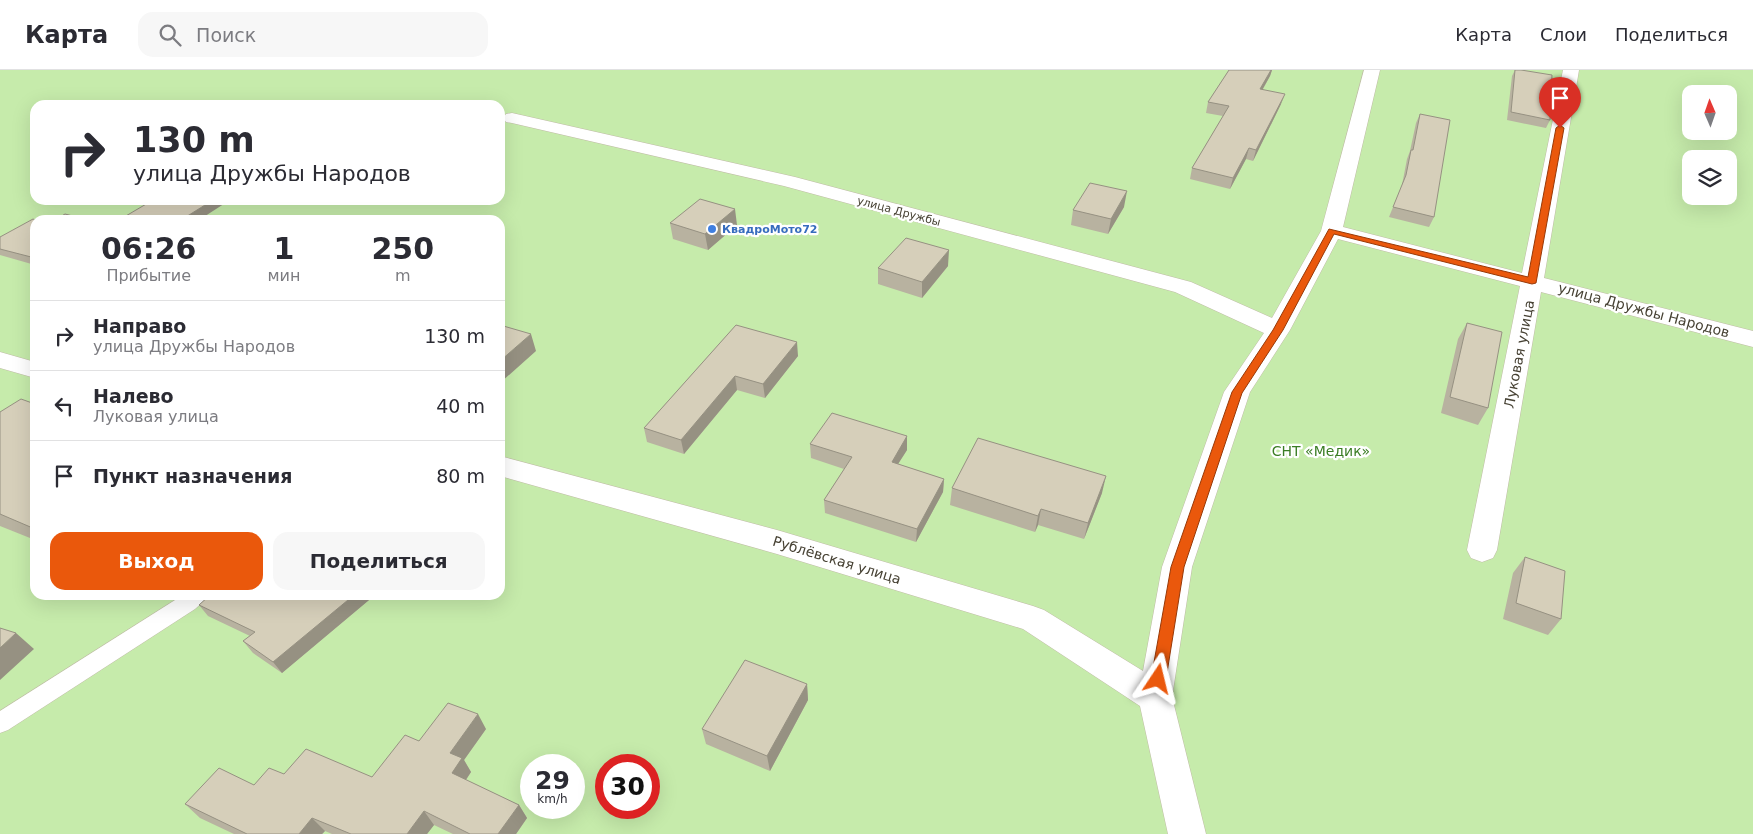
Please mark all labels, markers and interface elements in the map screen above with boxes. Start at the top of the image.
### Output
search box [138,12,488,57]
text: Карта [25,21,108,49]
icon: search [156,21,184,49]
text: Поиск [196,24,256,46]
text: Карта [1455,24,1512,45]
text: Слои [1540,24,1587,45]
text: Поделиться [1615,24,1728,45]
pin [1539,77,1581,128]
icon: arrive [1546,84,1574,112]
north arrow [1682,85,1738,140]
map controls [1682,85,1737,205]
icon: right [50,120,115,185]
text: 130 m [133,120,255,160]
button: layers [1682,150,1737,205]
text: улица Дружбы Народов [133,161,411,186]
street label: улица Дружбы [856,194,942,229]
marker: КвадроМото72 [706,223,718,235]
place label: КвадроМото72 [722,223,817,236]
text: 06:26 [101,231,196,266]
text: 1 [274,231,294,266]
text: 250 [371,231,434,266]
text: Прибытие [106,266,191,285]
text: мин [267,266,300,285]
text: m [395,266,411,285]
street label: улица Дружбы Народов [1557,279,1731,341]
street label: Луковая улица [1501,298,1537,410]
text: Направо [93,315,186,337]
icon: right [50,322,78,350]
text: 130 m [424,325,485,347]
text: улица Дружбы Народов [93,337,295,356]
text: Налево [93,385,174,407]
icon: left [50,392,78,420]
text: 40 m [436,395,485,417]
text: Луковая улица [93,407,219,426]
park label: СНТ «Медик» [1272,443,1370,459]
icon: arrive [50,462,78,490]
text: Пункт назначения [93,465,292,487]
text: 80 m [436,465,485,487]
button: Выход [50,532,263,590]
button: Поделиться [273,532,485,590]
street label: Рублёвская улица [771,533,903,587]
position arrow [1131,652,1183,704]
speed limit sign: 30 [595,754,660,819]
text: 29 [535,766,570,795]
text: km/h [537,792,568,806]

